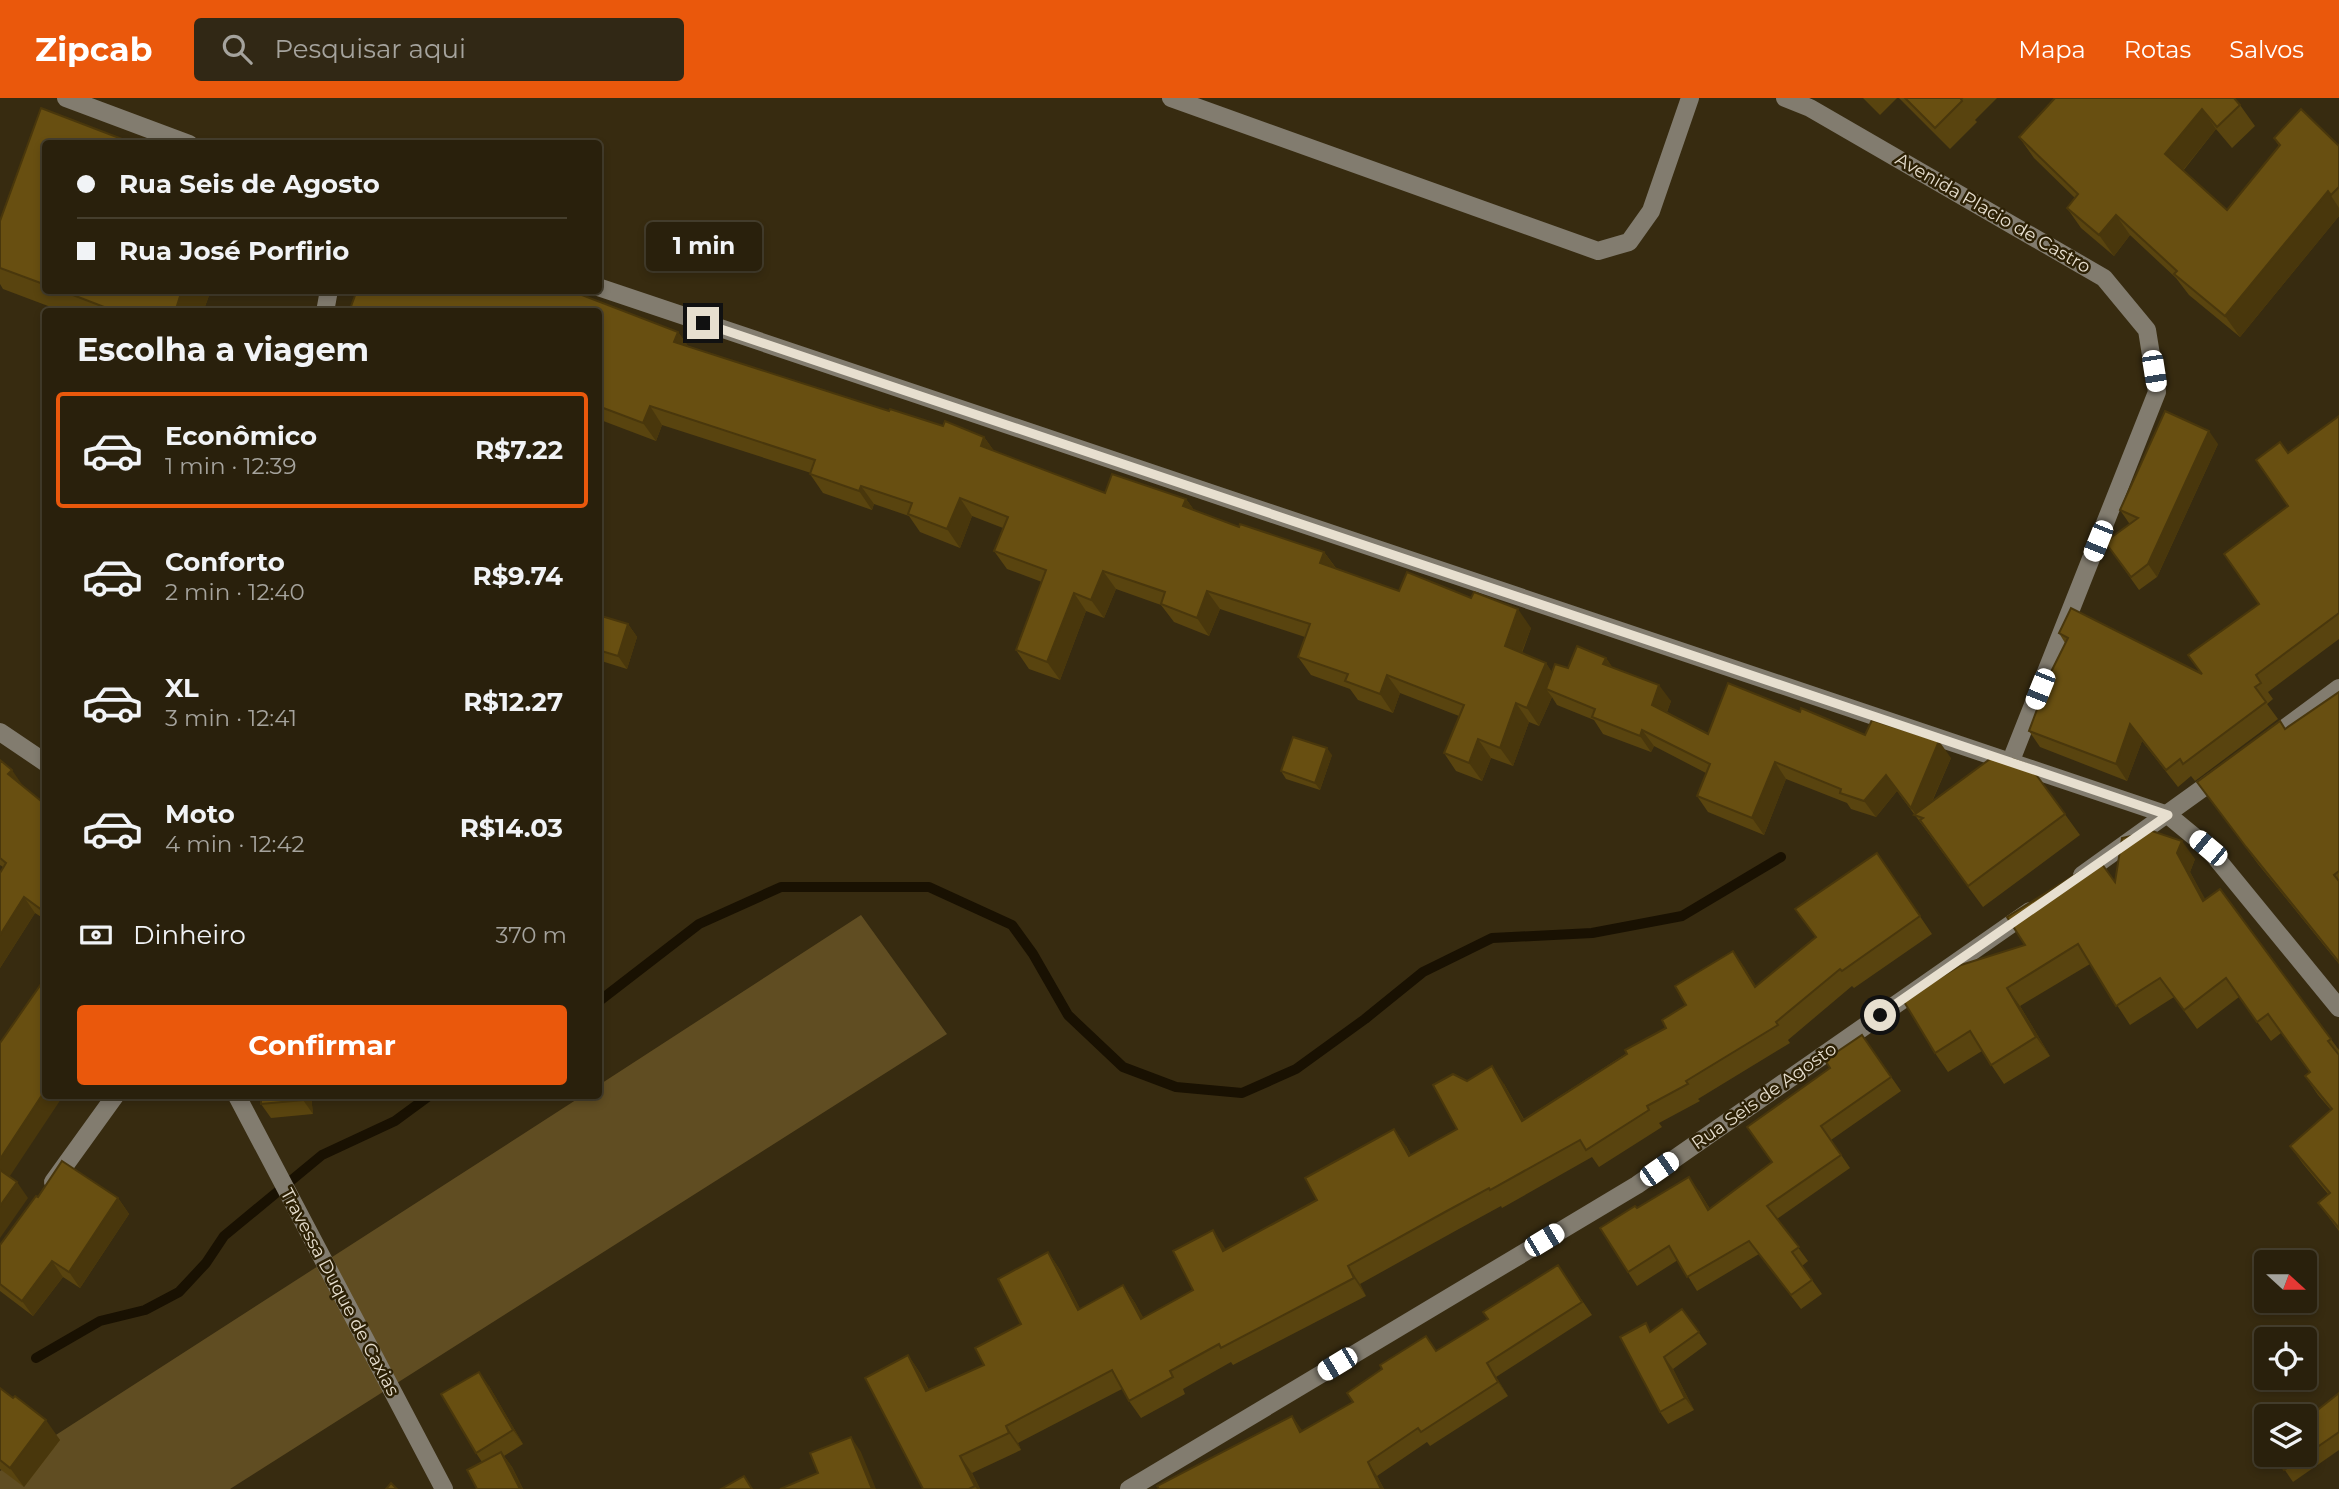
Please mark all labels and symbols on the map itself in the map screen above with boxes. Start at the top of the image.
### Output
street label: Avenida Placio de Castro [1891,148,2095,278]
callout: 1 min [645,222,761,271]
route end [687,307,719,339]
car [2141,349,2168,393]
car [2081,518,2116,564]
car [2023,666,2058,712]
car [2186,826,2231,870]
route start [1864,999,1896,1031]
street label: Rua Seis de Agosto [1687,1038,1841,1154]
car [1636,1148,1683,1190]
street label: Travessa Duque de Caxias [276,1184,404,1400]
car [1521,1220,1568,1260]
north arrow [2254,1250,2317,1312]
car [1314,1344,1361,1384]

